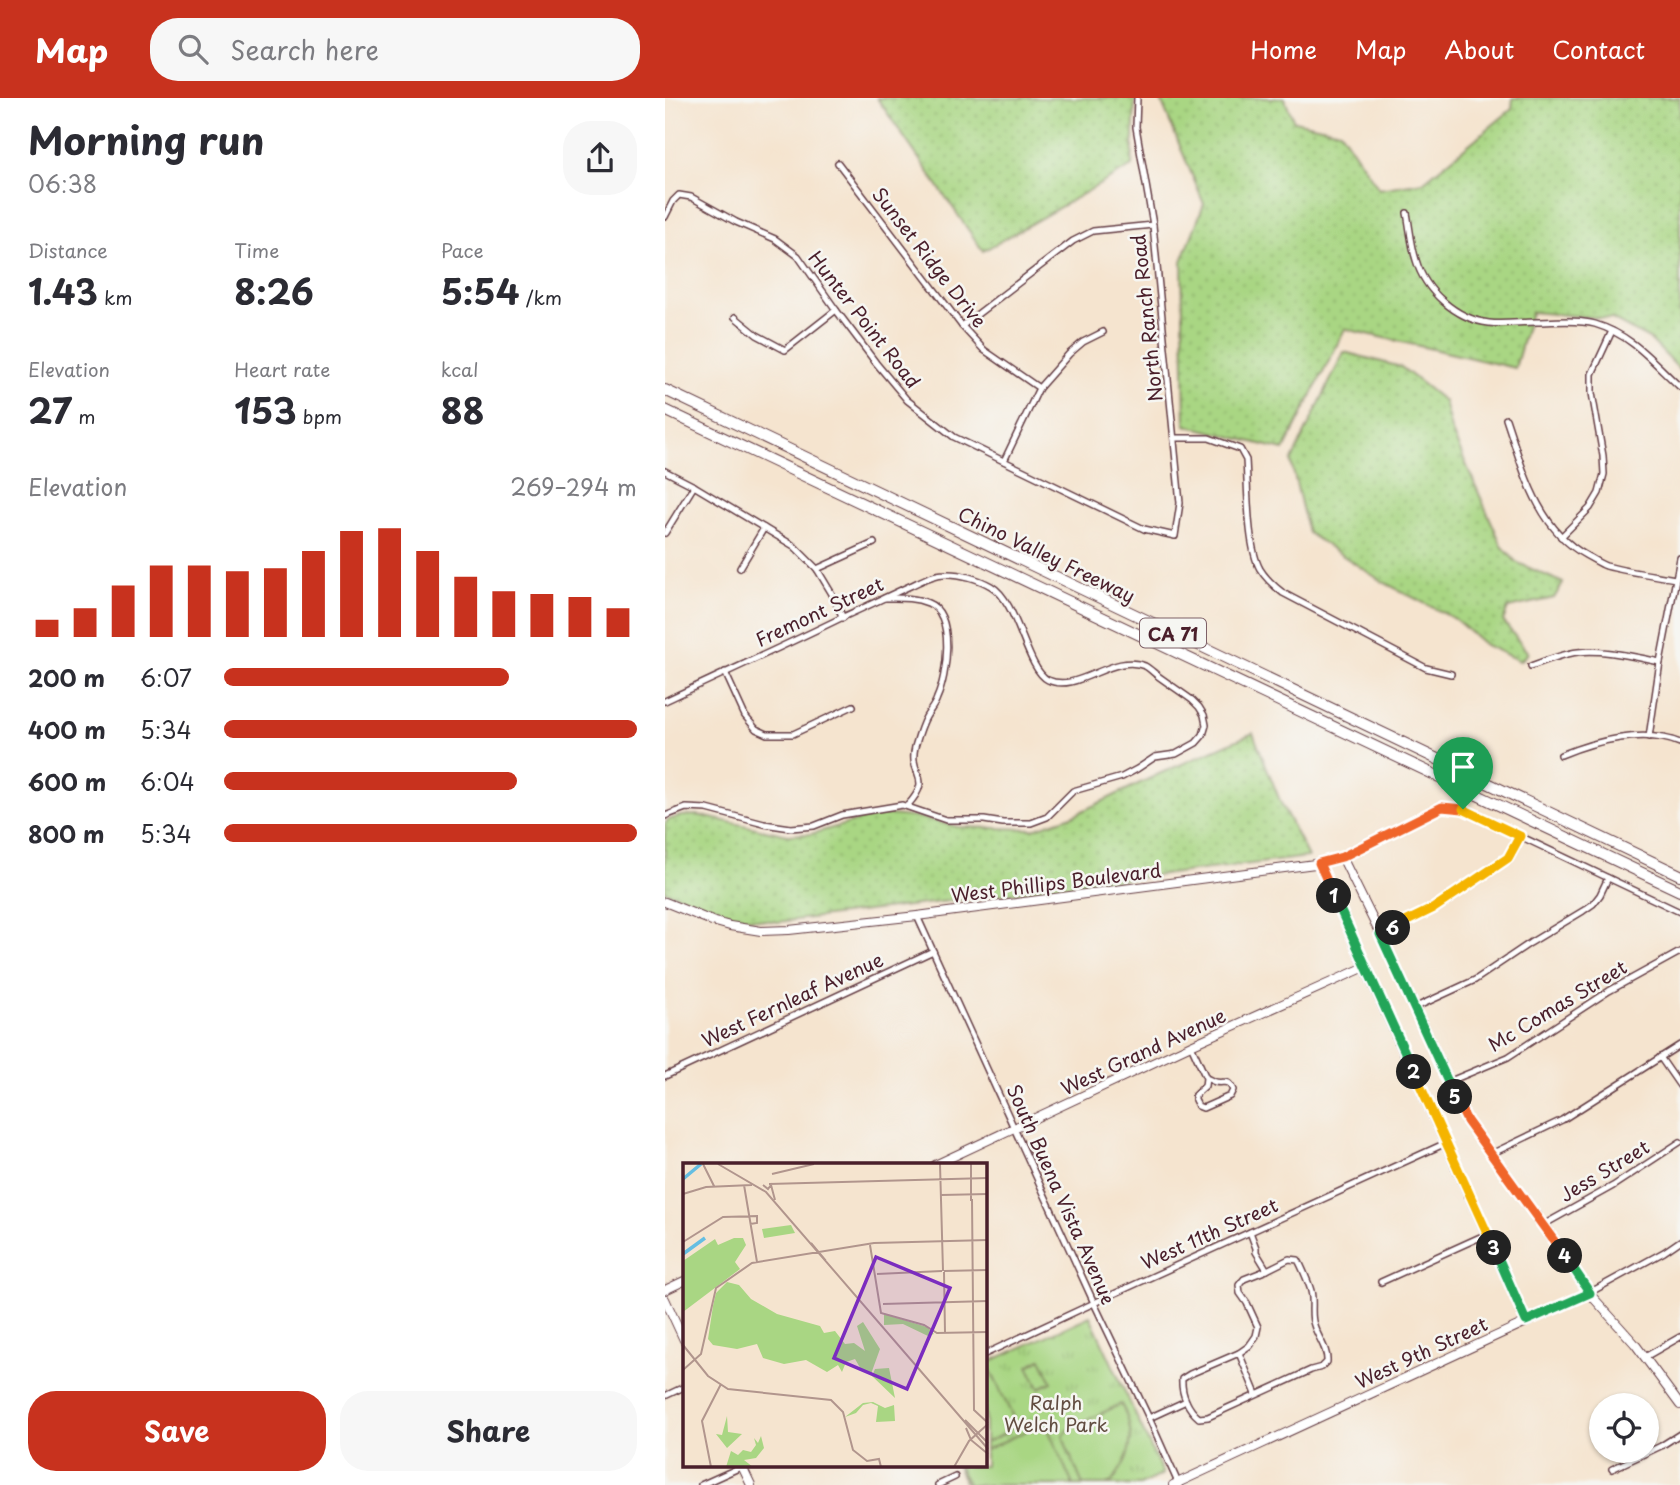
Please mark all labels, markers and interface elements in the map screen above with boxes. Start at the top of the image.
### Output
search box [150,18,640,81]
text: Map [35,24,108,74]
icon: search [174,30,212,68]
text: Search here [230,30,379,69]
text: Home [1250,31,1317,67]
text: Map [1355,31,1406,67]
text: About [1444,31,1514,67]
text: Contact [1552,31,1645,67]
text: Morning run [28,111,264,168]
button: share [563,121,637,195]
text: 06:38 [28,166,97,201]
street label: Sunset Ridge Drive [866,181,994,333]
street label: North Ranch Road [1123,233,1169,403]
text: Distance [28,236,108,264]
text: Time [234,236,279,264]
text: Pace [441,236,484,264]
street label: Hunter Point Road [802,244,928,394]
text: 1.43 [28,264,98,317]
text: 8:26 [234,264,314,317]
text: 5:54 [441,264,520,317]
text: km [98,283,133,311]
text: /km [520,283,562,311]
text: Elevation [28,355,110,383]
text: Heart rate [234,355,330,383]
text: kcal [441,355,479,383]
text: 27 [28,383,72,436]
text: 153 [234,383,297,436]
text: 88 [441,383,485,436]
text: m [72,402,96,430]
text: bpm [297,402,342,430]
text: Elevation [28,469,127,504]
text: 269–294 m [510,469,637,504]
street label: Chino Valley Freeway [954,499,1140,609]
street label: Fremont Street [750,569,888,653]
road number: CA 71 [1140,618,1206,648]
text: 200 m [28,660,105,695]
text: 6:07 [140,660,192,695]
text: 400 m [28,712,106,747]
text: 5:34 [140,712,192,747]
pin [1433,737,1493,809]
icon: arrive [1444,748,1482,786]
text: 600 m [28,764,106,799]
text: 6:04 [140,764,195,799]
text: 800 m [28,816,105,851]
text: 5:34 [140,816,192,851]
street label: West Phillips Boulevard [949,855,1163,909]
pin: 1 [1317,878,1351,914]
text: 1 [1329,881,1338,909]
pin: 6 [1375,910,1411,946]
text: 6 [1386,913,1399,941]
street label: West Fernleaf Avenue [697,945,887,1053]
street label: Mc Comas Street [1482,952,1632,1058]
street label: West Grand Avenue [1056,1001,1230,1101]
pin: 2 [1397,1054,1431,1090]
text: 2 [1407,1057,1420,1085]
street label: South Buena Vista Avenue [1001,1079,1123,1309]
pin: 5 [1437,1080,1473,1114]
text: 5 [1448,1082,1461,1110]
street label: Jess Street [1554,1132,1654,1208]
inset map [683,1163,987,1468]
street label: West 11th Street [1136,1190,1282,1276]
pin: 3 [1477,1230,1511,1266]
text: 3 [1487,1233,1500,1261]
pin: 4 [1548,1238,1583,1274]
text: 4 [1558,1241,1571,1269]
street label: West 9th Street [1350,1309,1492,1395]
park label: Ralph Welch Park [1004,1388,1108,1438]
button: Save [28,1391,326,1471]
button: Share [340,1391,637,1471]
map controls [1589,1393,1659,1463]
button: locate [1589,1393,1659,1463]

